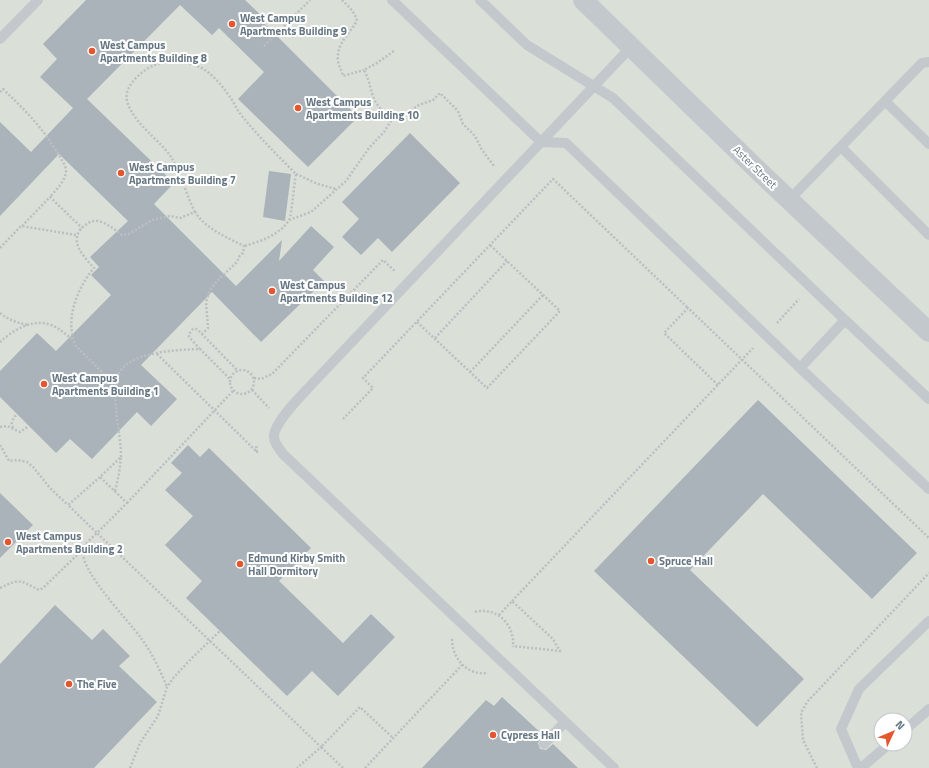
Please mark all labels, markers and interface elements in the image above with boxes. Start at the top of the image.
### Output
place label: West Campus Apartments Building 9 [240,10,347,39]
marker: West Campus Apartments Building 9 [227,19,237,29]
place label: West Campus Apartments Building 8 [100,37,207,66]
marker: West Campus Apartments Building 8 [87,46,97,56]
place label: West Campus Apartments Building 10 [306,94,419,123]
marker: West Campus Apartments Building 10 [293,103,303,113]
street label: Aster Street [729,142,781,192]
place label: West Campus Apartments Building 7 [129,159,236,188]
marker: West Campus Apartments Building 7 [116,168,126,178]
place label: West Campus Apartments Building 12 [280,277,393,306]
marker: West Campus Apartments Building 12 [267,286,277,296]
place label: West Campus Apartments Building 1 [52,370,159,399]
marker: West Campus Apartments Building 1 [39,379,49,389]
place label: West Campus Apartments Building 2 [16,528,123,557]
marker: West Campus Apartments Building 2 [3,537,13,547]
place label: Edmund Kirby Smith Hall Dormitory [248,550,345,579]
place label: Spruce Hall [659,553,713,569]
marker: Spruce Hall [646,556,656,566]
marker: Edmund Kirby Smith Hall Dormitory [235,559,245,569]
place label: The Five [77,676,117,692]
marker: The Five [64,679,74,689]
north arrow [873,712,913,752]
text: N [892,717,909,733]
place label: Cypress Hall [501,727,560,743]
marker: Cypress Hall [488,730,498,740]

